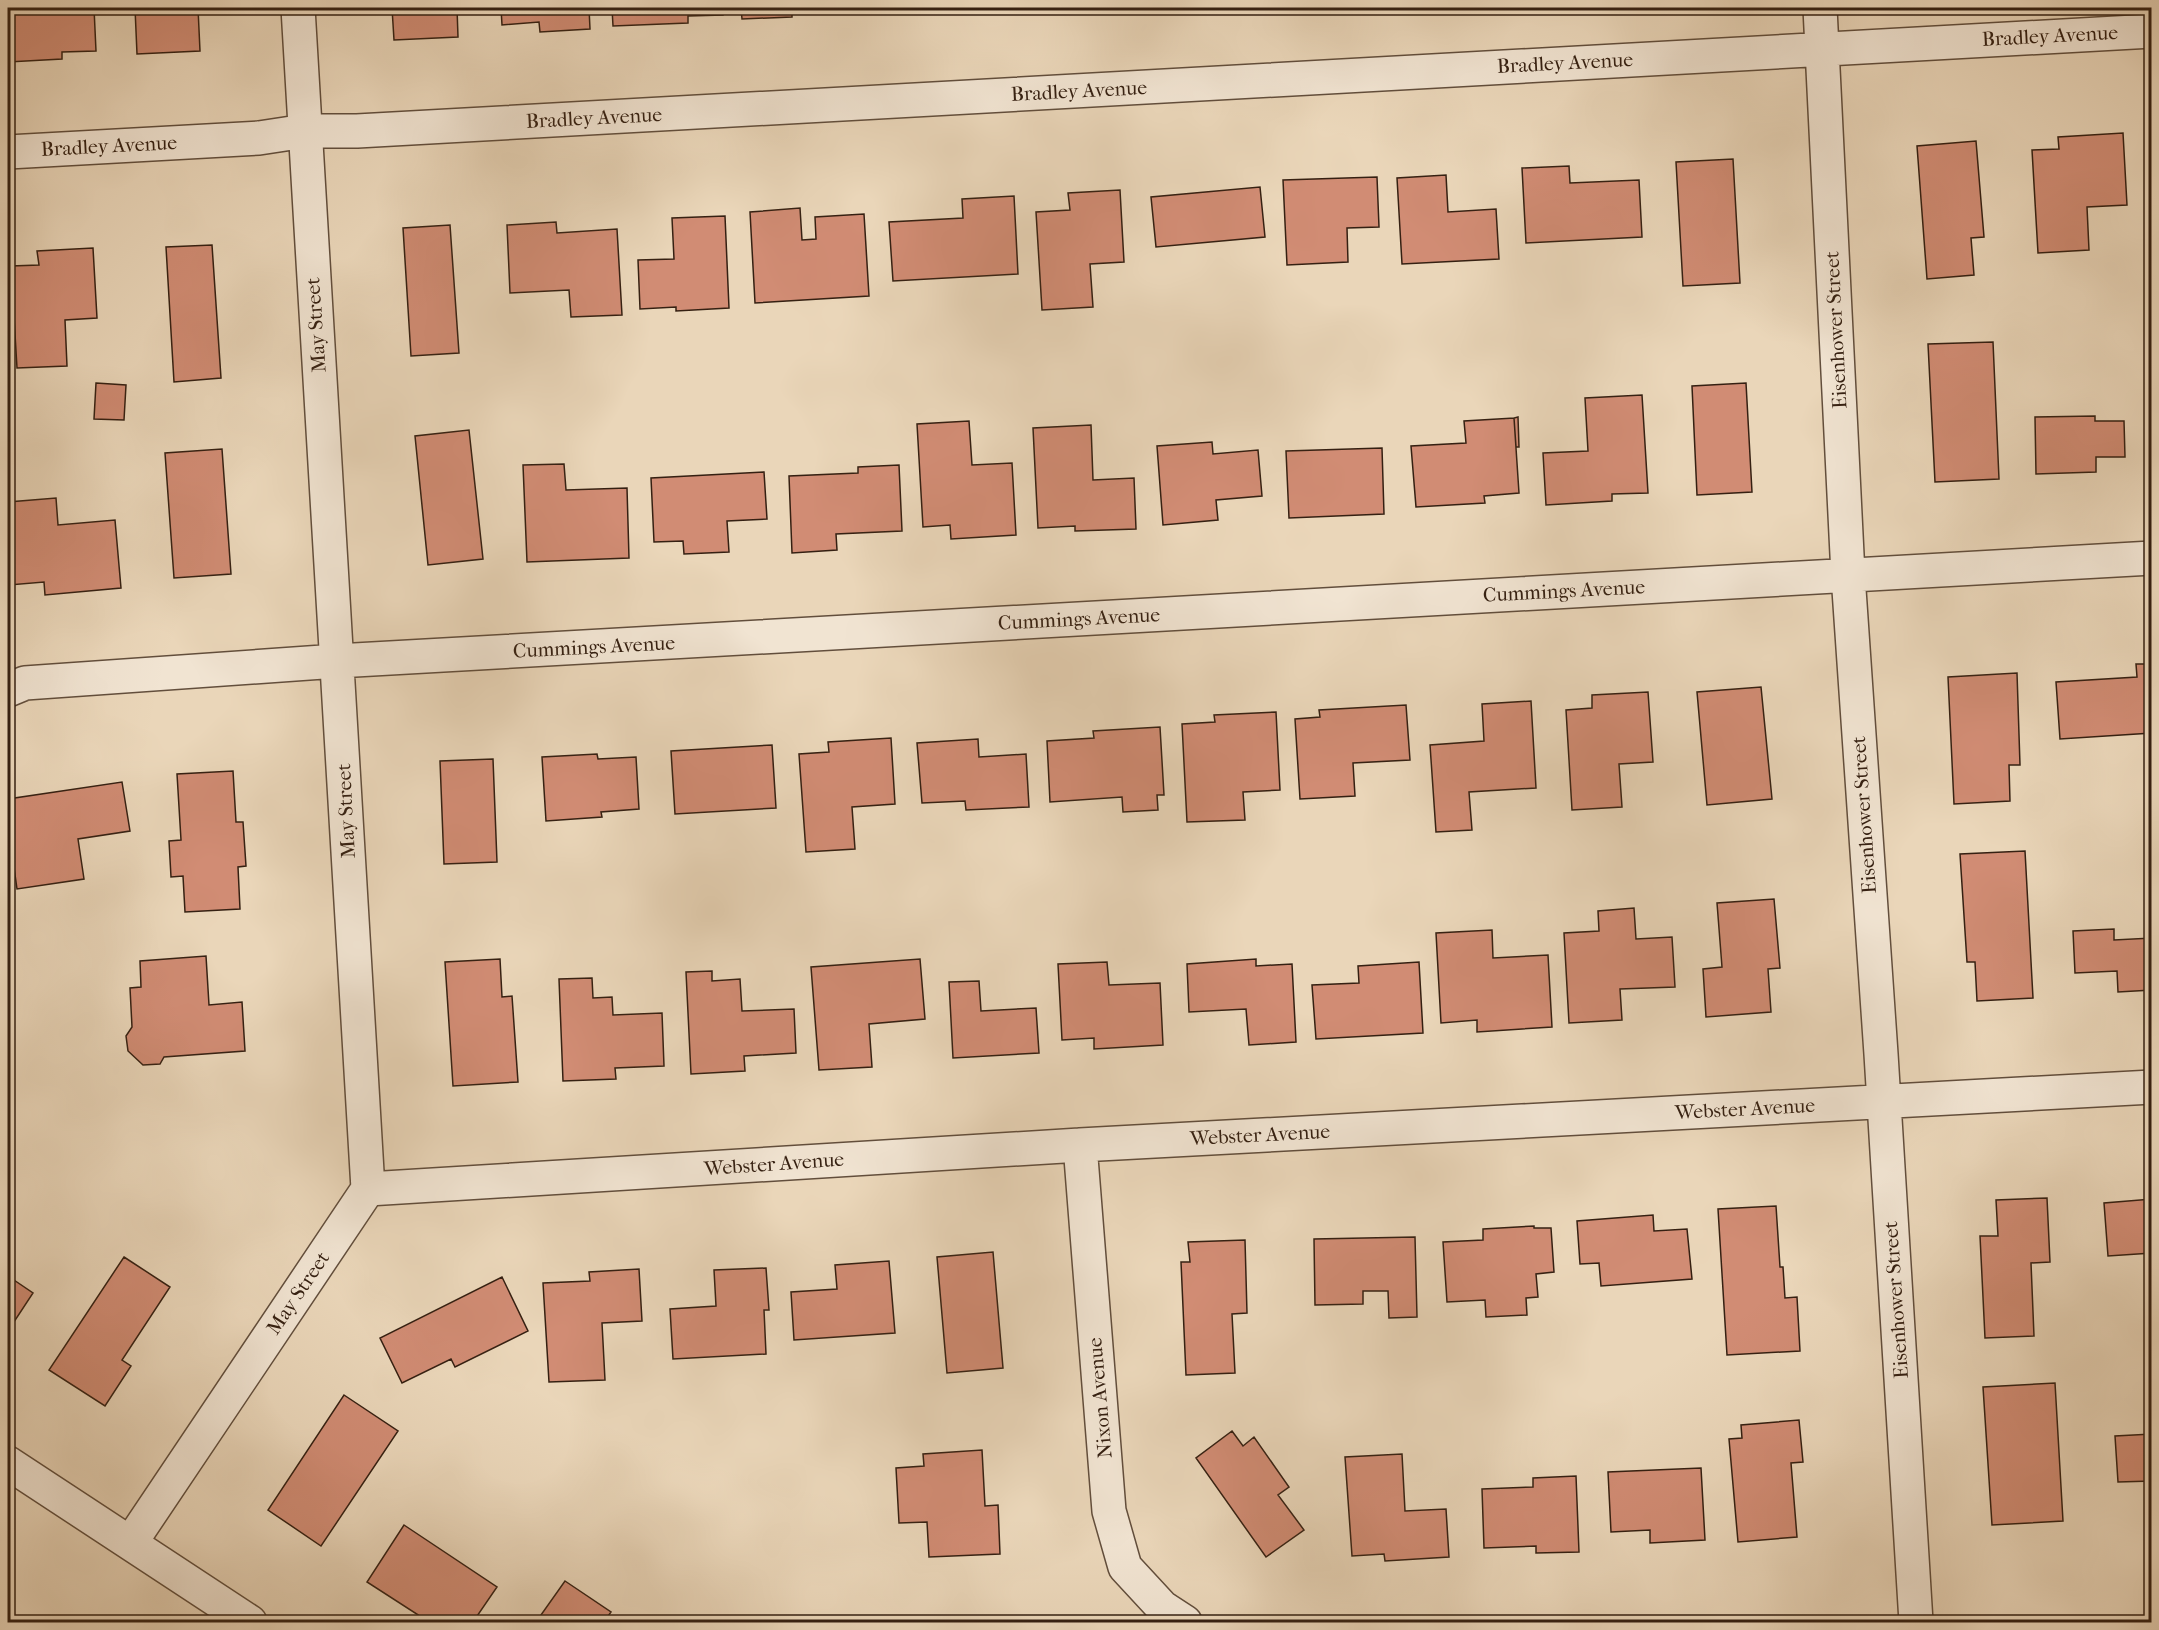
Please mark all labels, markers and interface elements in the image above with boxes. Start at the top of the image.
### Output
street label: Bradley Avenue [1981,21,2119,51]
street label: Bradley Avenue [1496,48,1634,78]
street label: Bradley Avenue [1010,76,1148,106]
street label: Bradley Avenue [525,103,663,133]
street label: Bradley Avenue [40,131,178,161]
street label: Eisenhower Street [1820,251,1852,409]
street label: May Street [301,277,331,373]
street label: Cummings Avenue [1482,575,1646,607]
street label: Cummings Avenue [997,603,1161,635]
street label: Cummings Avenue [512,631,676,663]
street label: Eisenhower Street [1847,735,1881,895]
street label: May Street [332,763,360,859]
street label: Webster Avenue [1673,1094,1816,1124]
street label: Webster Avenue [1188,1120,1331,1150]
street label: Webster Avenue [702,1148,845,1180]
street label: Eisenhower Street [1879,1220,1913,1380]
street label: May Street [262,1247,334,1339]
street label: Nixon Avenue [1083,1336,1117,1459]

